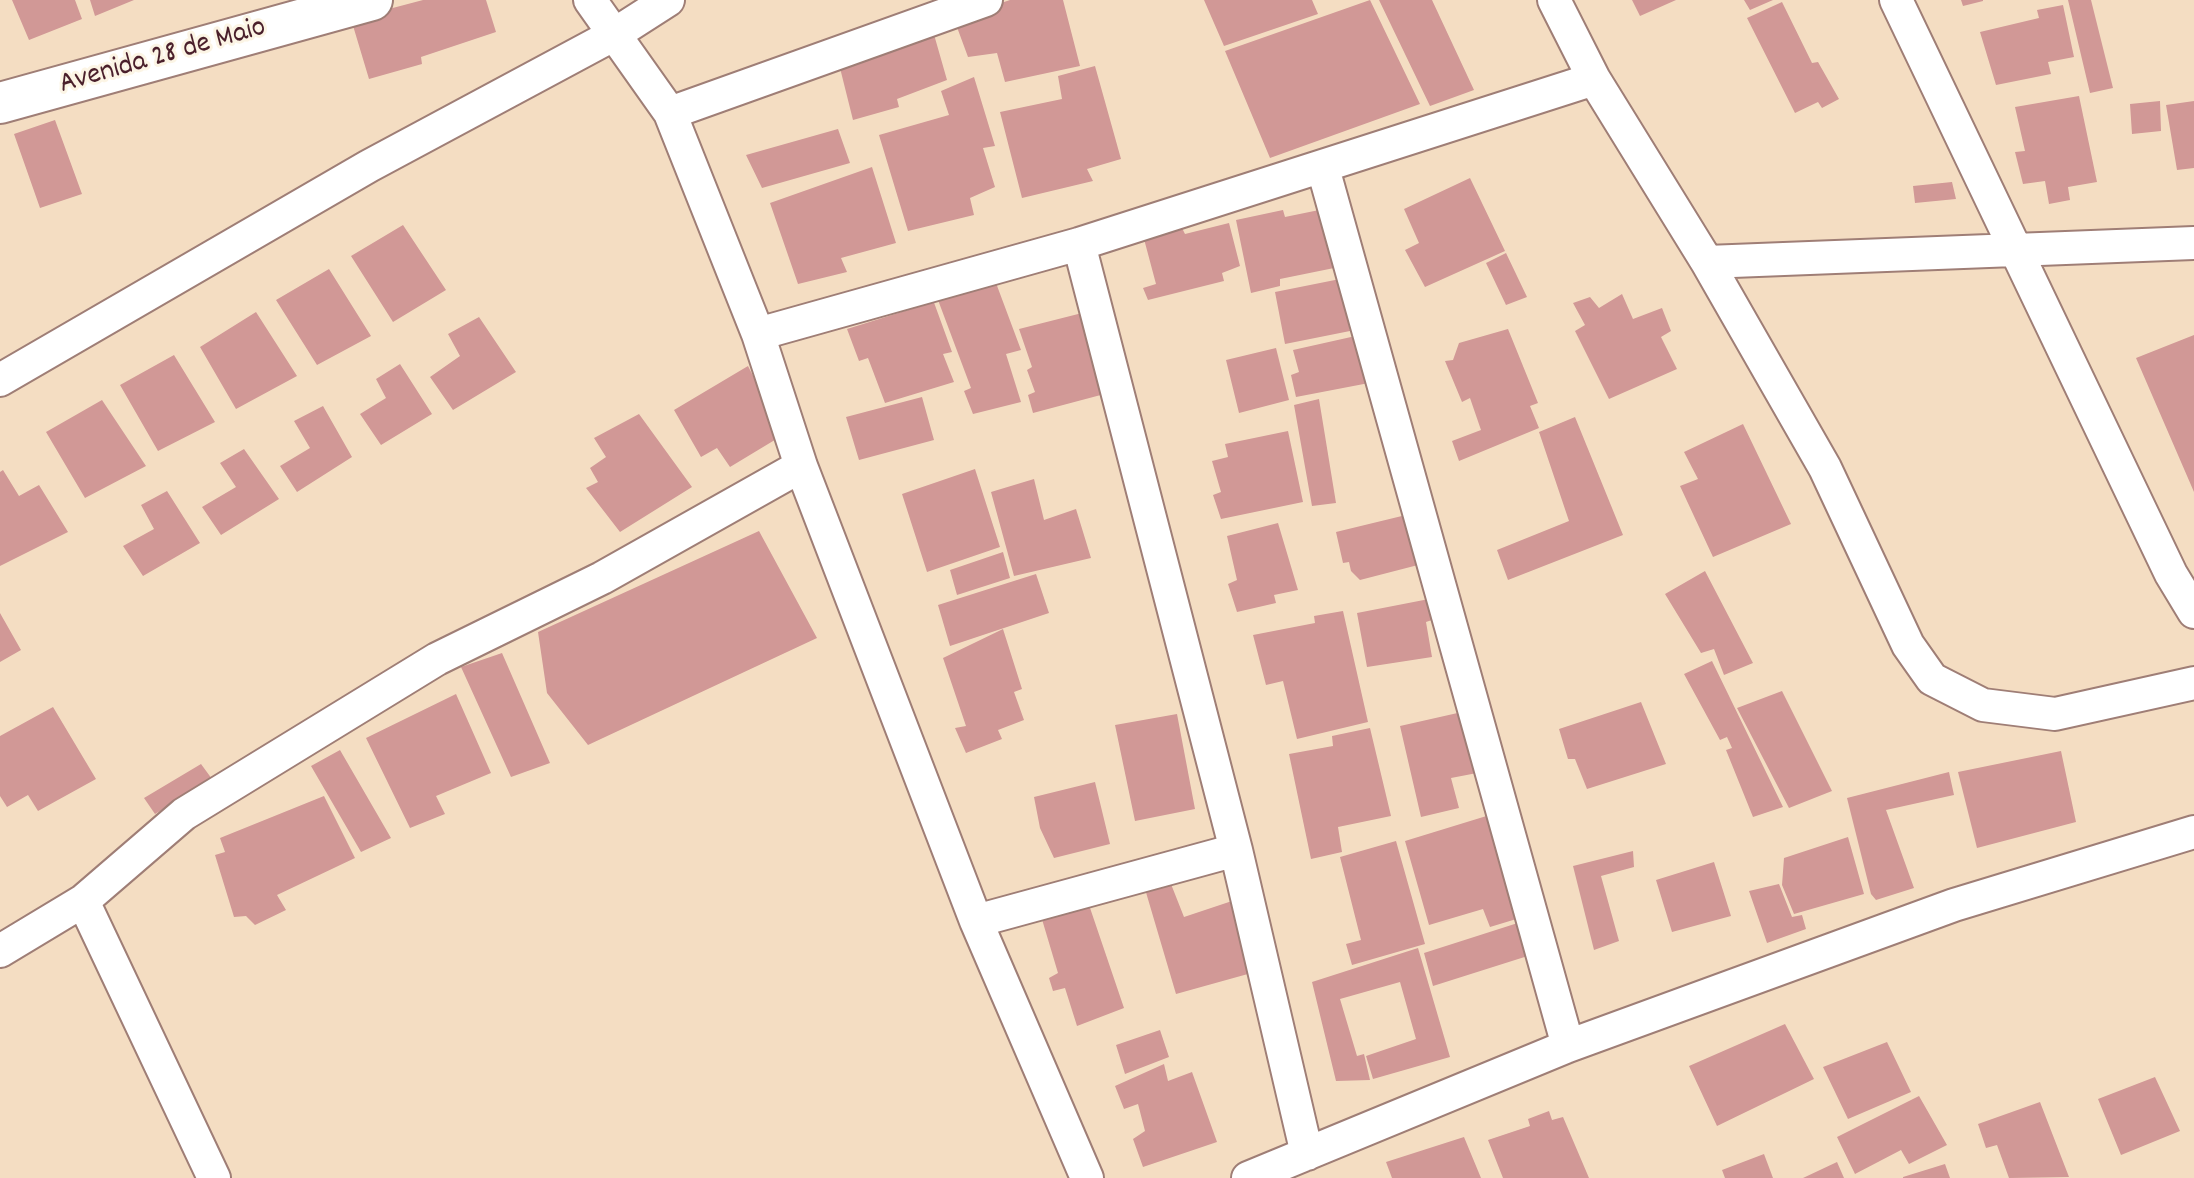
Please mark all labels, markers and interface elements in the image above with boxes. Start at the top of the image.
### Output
street label: Avenida 28 de Maio [56,11,270,105]

